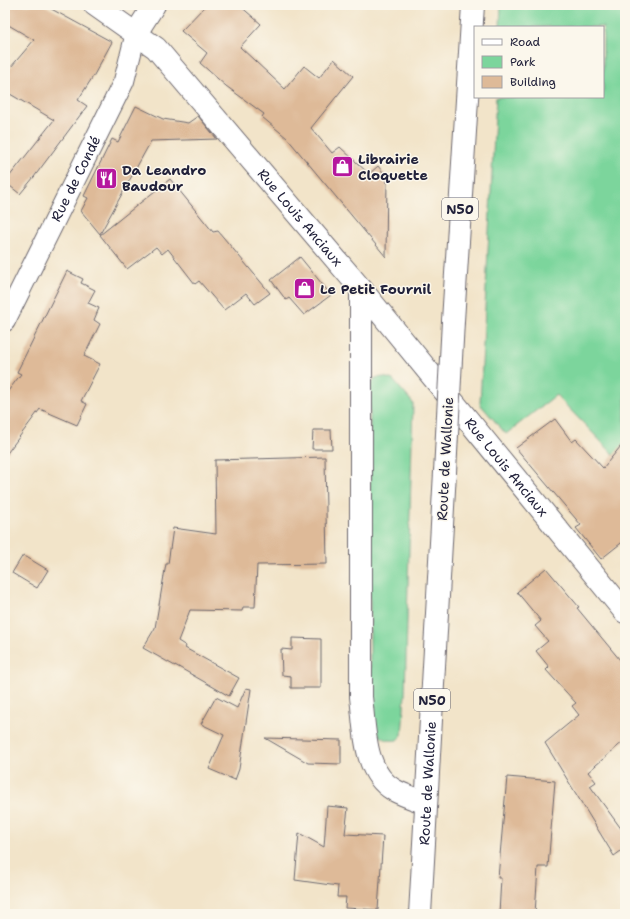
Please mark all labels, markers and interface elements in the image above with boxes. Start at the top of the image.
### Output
legend [474,26,604,98]
text: Road [510,34,541,50]
text: Park [510,54,536,70]
text: Building [510,74,556,90]
street label: Rue de Condé [47,133,104,224]
place label: Librairie Cloquette [358,150,428,184]
shop icon: Librairie Cloquette [330,154,356,180]
place label: Da Leandro Baudour [122,161,206,195]
restaurant icon: Da Leandro Baudour [93,165,119,191]
street label: Rue Louis Anciaux [254,165,347,270]
road number: N50 [442,198,478,220]
shop icon: Le Petit Fournil [291,276,317,302]
place label: Le Petit Fournil [320,280,431,298]
street label: Route de Wallonie [433,397,457,521]
street label: Rue Louis Anciaux [461,414,552,520]
road number: N50 [414,689,450,711]
street label: Route de Wallonie [415,721,440,846]

